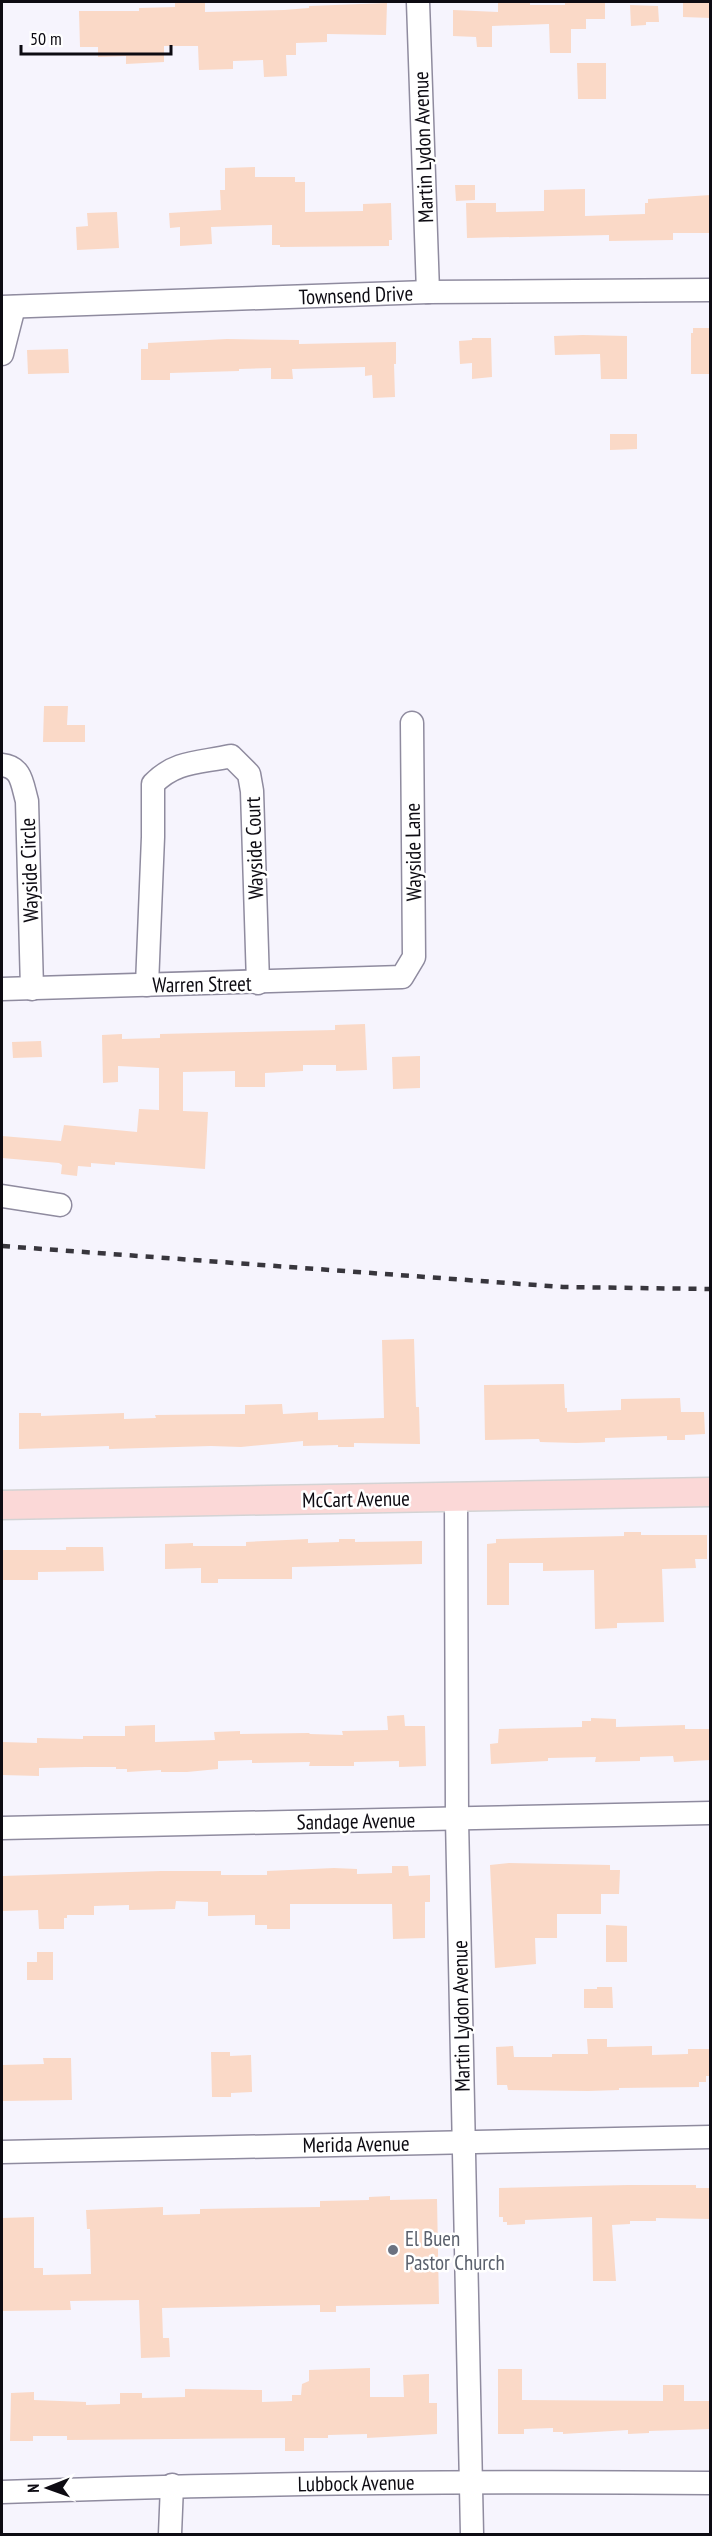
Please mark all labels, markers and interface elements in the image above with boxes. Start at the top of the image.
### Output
scale bar [21,18,171,56]
text: 50 m [30,27,62,50]
street label: Martin Lydon Avenue [407,71,439,223]
street label: Townsend Drive [298,280,414,310]
street label: Wayside Court [239,796,269,900]
street label: Wayside Lane [399,803,427,901]
street label: Wayside Circle [14,817,44,923]
street label: Warren Street [152,970,252,998]
street label: McCart Avenue [302,1485,410,1513]
street label: Sandage Avenue [296,1806,416,1836]
street label: Martin Lydon Avenue [446,1940,476,2092]
street label: Merida Avenue [302,2130,410,2158]
place label: El Buen Pastor Church [405,2225,505,2276]
marker: El Buen Pastor Church [386,2243,400,2257]
north arrow [18,2458,78,2518]
street label: Lubbock Avenue [297,2468,415,2498]
text: N [23,2484,43,2493]

